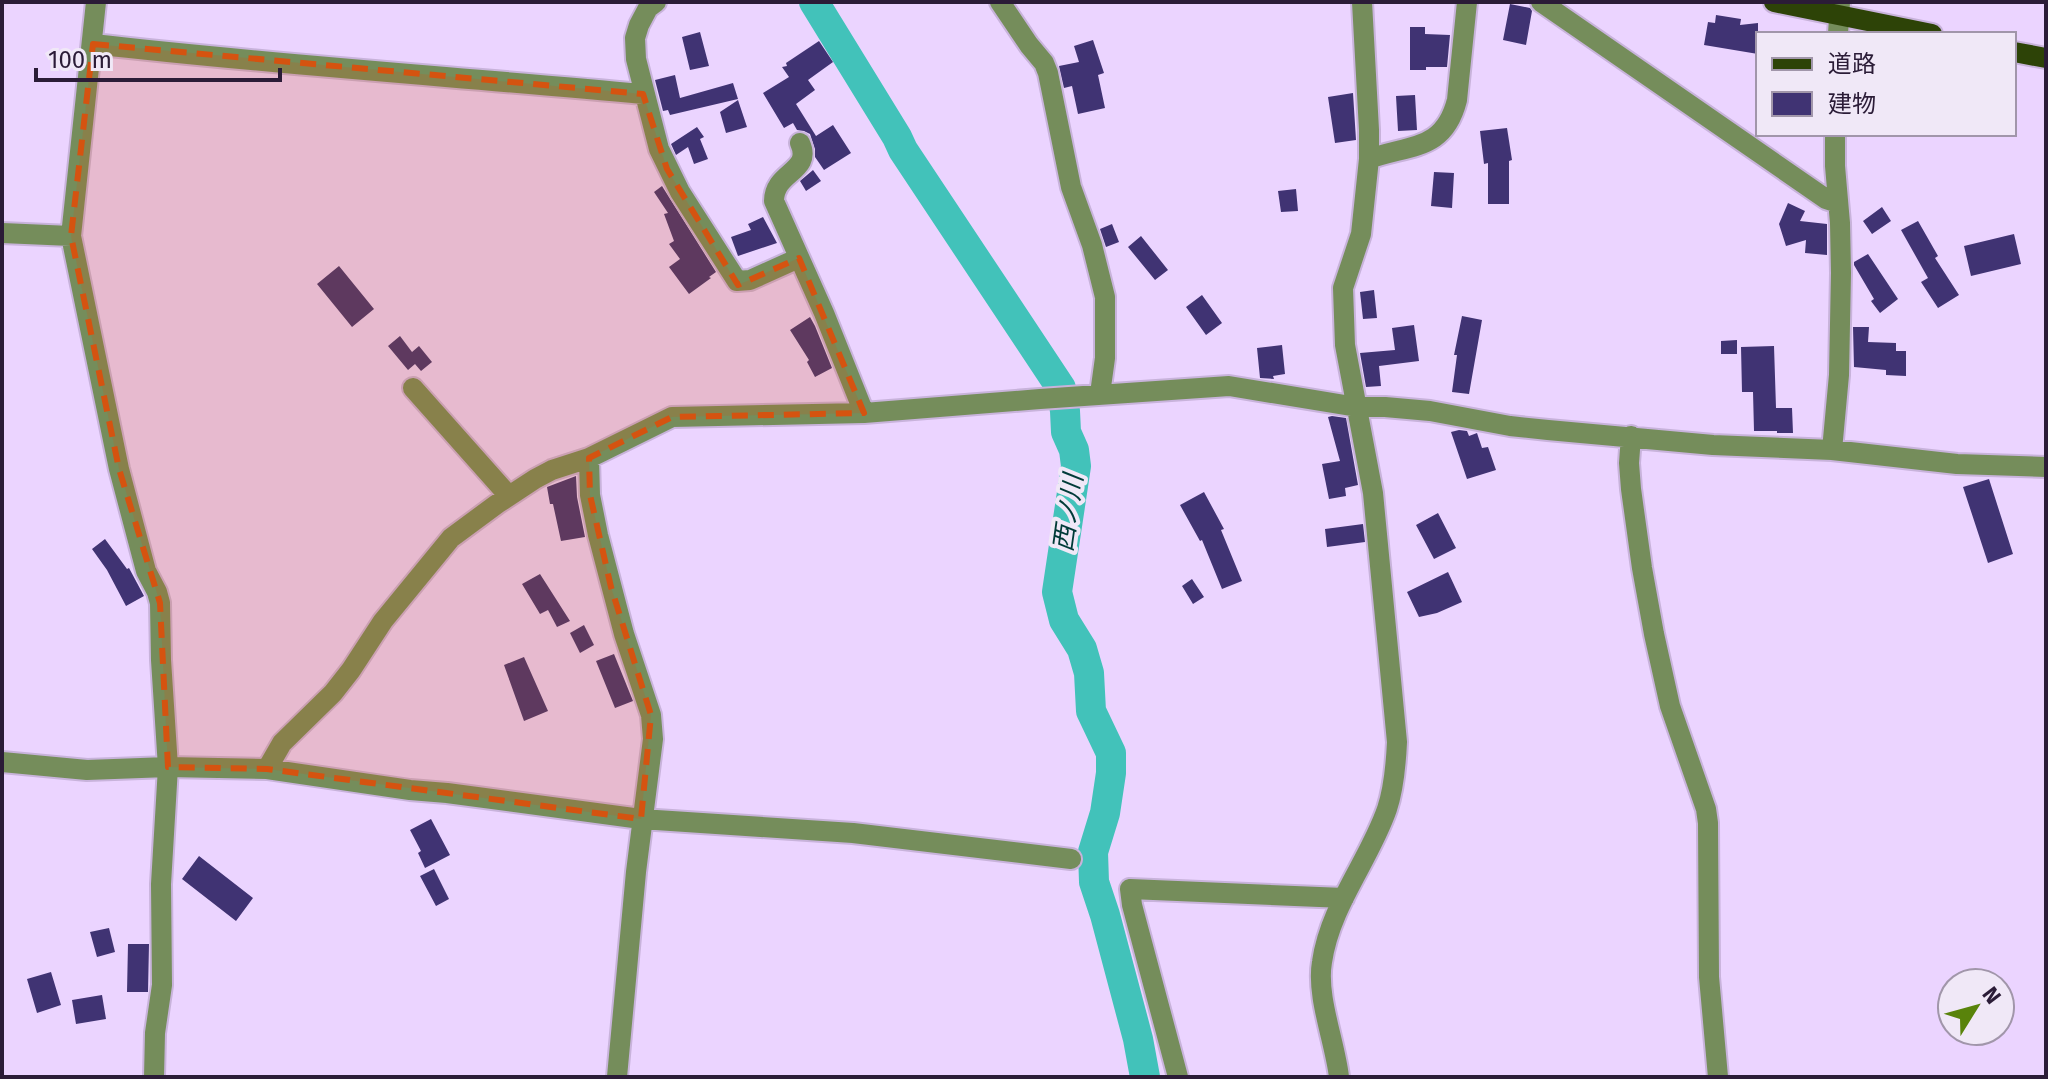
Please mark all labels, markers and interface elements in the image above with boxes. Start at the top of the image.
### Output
scale bar [36,32,280,82]
legend [1756,32,2016,136]
text: 100 m [48,46,112,74]
text: 道路 [1828,50,1876,78]
text: 建物 [1828,90,1876,118]
water label: 西ノ川 [1048,469,1090,554]
north arrow [1936,967,2016,1047]
text: N [1976,981,2007,1009]

